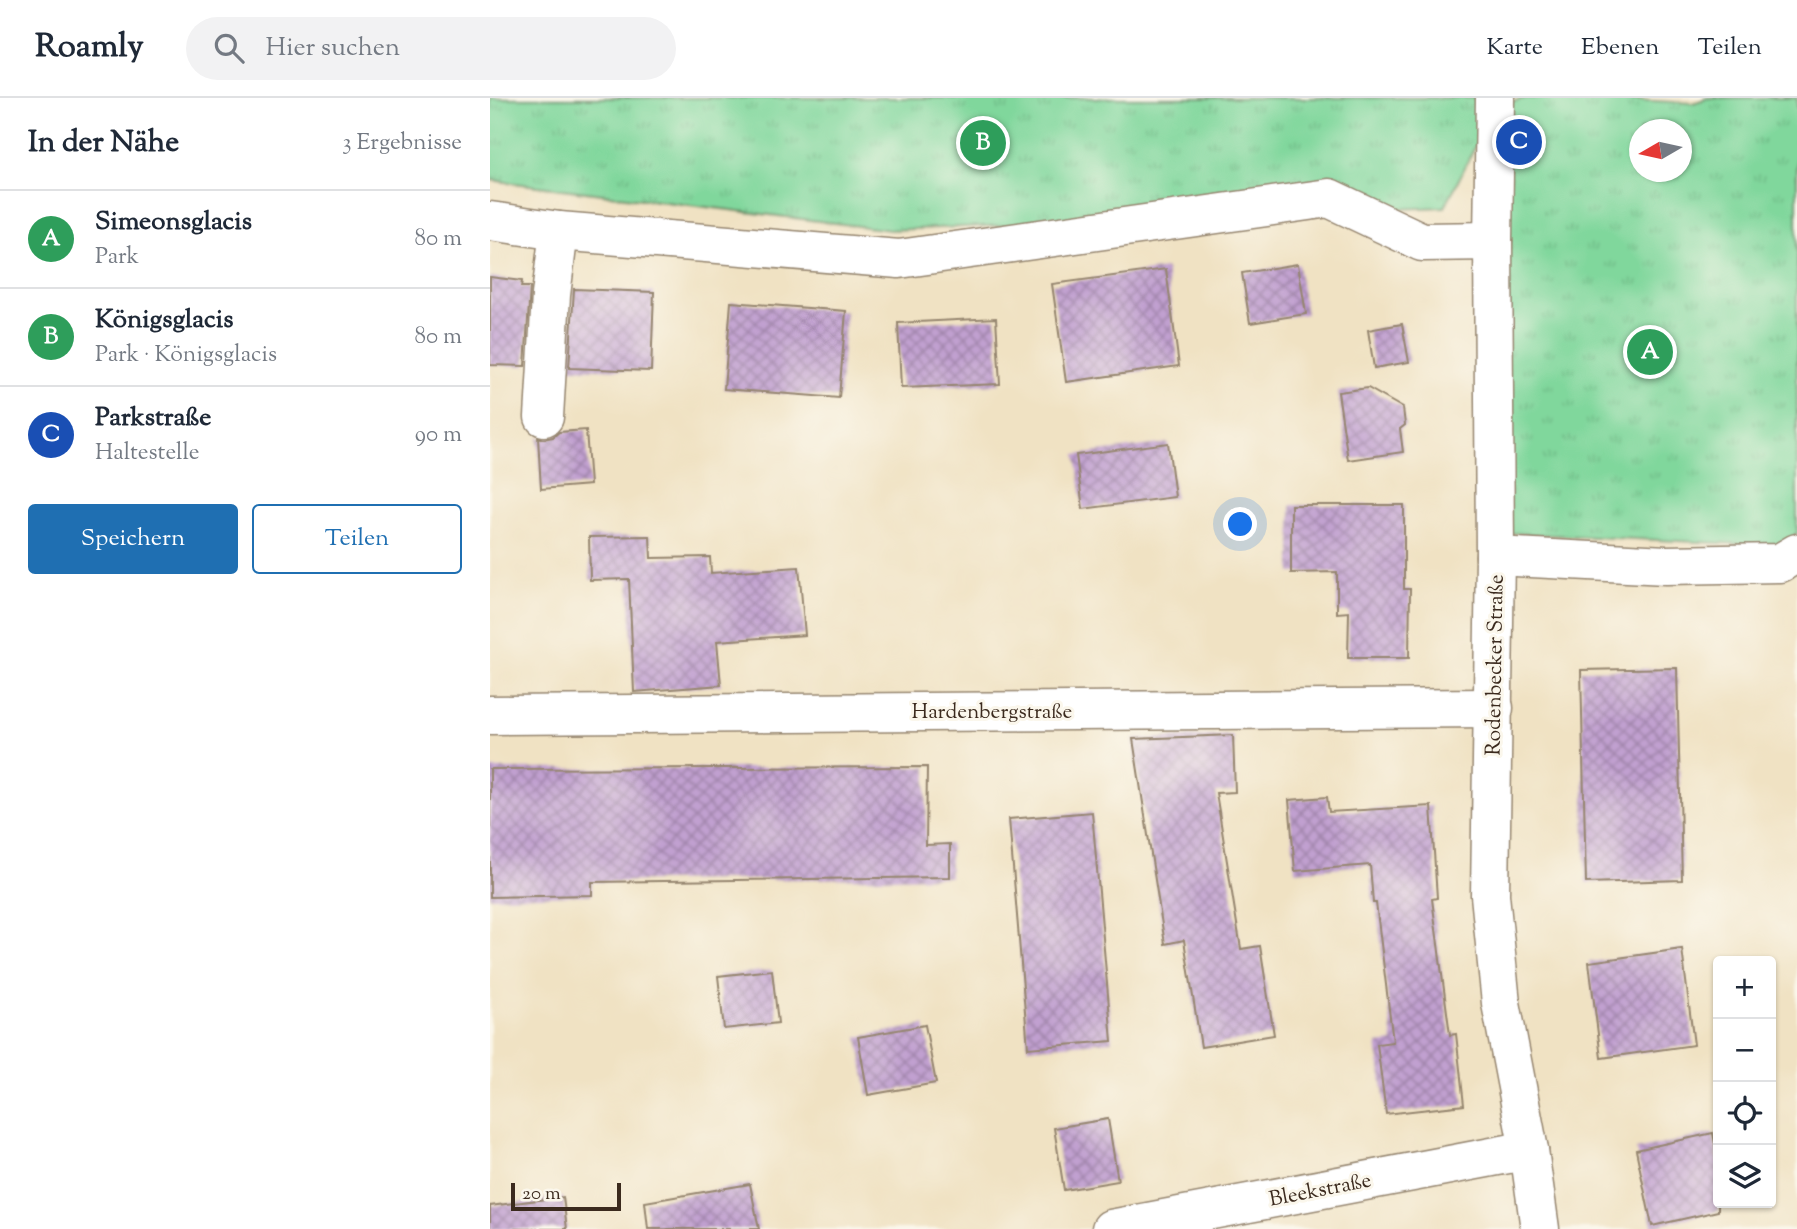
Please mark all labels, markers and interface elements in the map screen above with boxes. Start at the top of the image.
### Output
search box [186,17,676,80]
text: Roamly [35,24,144,72]
icon: search [210,29,248,67]
text: Hier suchen [266,30,400,67]
text: Karte [1486,31,1543,65]
text: Ebenen [1581,31,1659,65]
text: Teilen [1697,31,1762,65]
pin: C [1496,116,1542,168]
pin: B [960,117,1006,169]
north arrow [1629,119,1692,182]
text: In der Nähe [28,122,179,165]
text: 3 Ergebnisse [342,127,462,160]
text: Simeonsglacis [95,204,252,241]
text: A [42,223,60,256]
text: 80 m [414,223,462,256]
text: Park [95,241,139,274]
text: Königsglacis [95,302,233,339]
text: B [44,321,58,354]
text: 80 m [414,321,462,354]
pin: A [1627,326,1673,378]
text: Park · Königsglacis [95,339,277,372]
text: Parkstraße [95,400,211,437]
text: C [42,419,60,452]
text: 90 m [415,419,462,452]
text: Haltestelle [95,437,199,470]
button: Speichern [28,504,238,574]
button: Teilen [252,504,462,574]
your location [1223,507,1257,541]
street label: Rodenbecker Straße [1479,574,1513,756]
street label: Hardenbergstraße [912,698,1072,728]
map controls [1713,956,1776,1208]
button: + [1713,956,1776,1019]
button: − [1713,1019,1776,1082]
button: locate [1713,1082,1776,1145]
button: layers [1713,1145,1776,1208]
street label: Bleekstraße [1267,1166,1374,1216]
scale bar [511,1180,621,1212]
text: 20 m [522,1181,561,1208]

